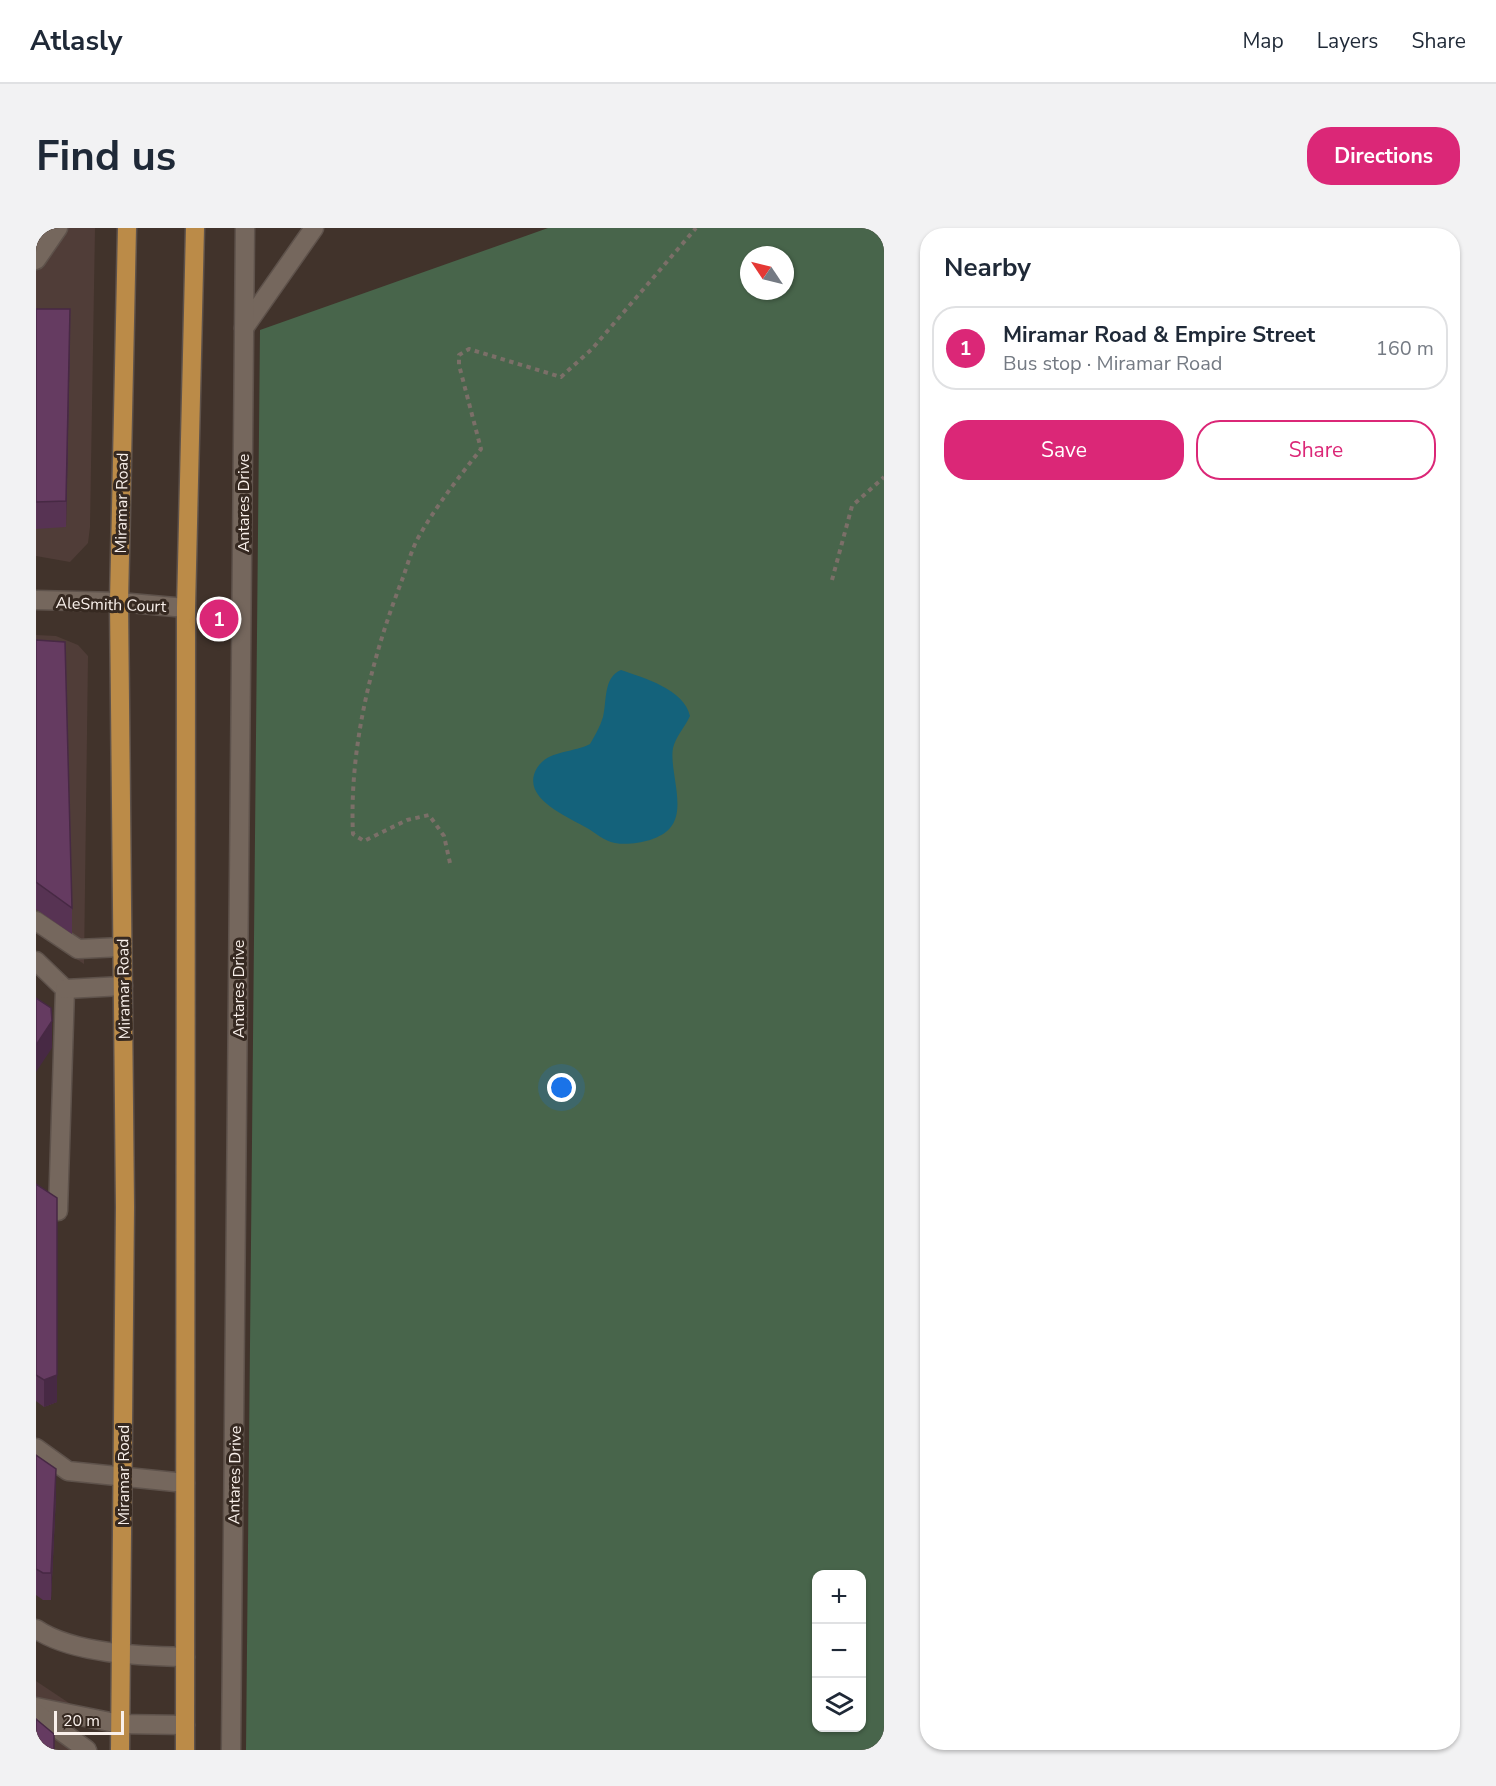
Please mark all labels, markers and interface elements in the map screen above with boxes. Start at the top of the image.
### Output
text: Atlasly [30,22,122,60]
text: Map [1242,27,1284,55]
text: Layers [1317,27,1378,55]
text: Share [1411,27,1466,55]
button: Directions [1307,127,1460,185]
text: Find us [36,128,176,185]
north arrow [740,246,794,300]
text: Nearby [944,250,1031,285]
text: Miramar Road & Empire Street [1003,320,1315,350]
text: 1 [960,335,972,362]
text: 160 m [1376,335,1434,362]
text: Bus stop · Miramar Road [1003,350,1223,377]
button: Save [944,420,1184,480]
button: Share [1196,420,1436,480]
street label: Miramar Road [110,452,134,554]
street label: Antares Drive [233,454,255,552]
street label: AleSmith Court [55,592,167,618]
pin: 1 [200,596,238,642]
street label: Miramar Road [112,938,136,1040]
street label: Antares Drive [228,940,250,1038]
your location [547,1073,576,1102]
street label: Miramar Road [113,1425,135,1525]
street label: Antares Drive [223,1425,247,1525]
map controls [812,1570,866,1732]
button: + [812,1570,866,1624]
button: − [812,1624,866,1678]
button: layers [812,1678,866,1732]
scale bar [54,1708,124,1736]
text: 20 m [63,1710,100,1732]

